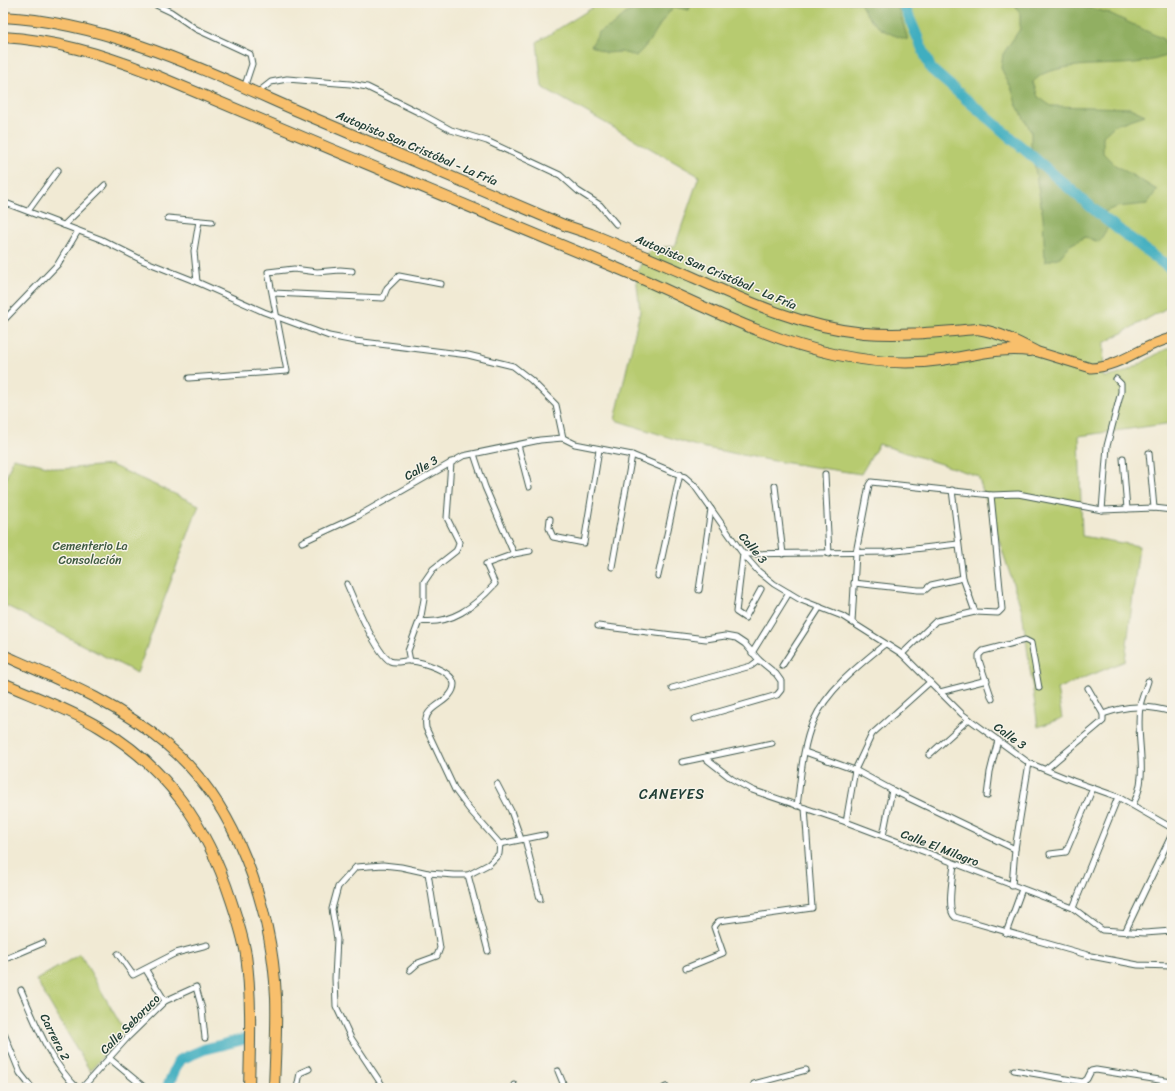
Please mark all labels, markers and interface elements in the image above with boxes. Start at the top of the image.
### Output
street label: Autopista San Cristóbal - La Fría [332,104,501,192]
street label: Autopista San Cristóbal - La Fría [631,228,800,316]
street label: Calle 3 [400,449,443,487]
street label: Calle 3 [733,527,773,569]
park label: Cementerio La Consolación [52,535,128,571]
street label: Calle 3 [989,716,1031,756]
district label: CANEYES [639,782,705,807]
street label: Calle El Milagro [898,823,982,873]
street label: Calle Seboruco [94,988,166,1060]
street label: Carrera 2 [34,1010,76,1065]

